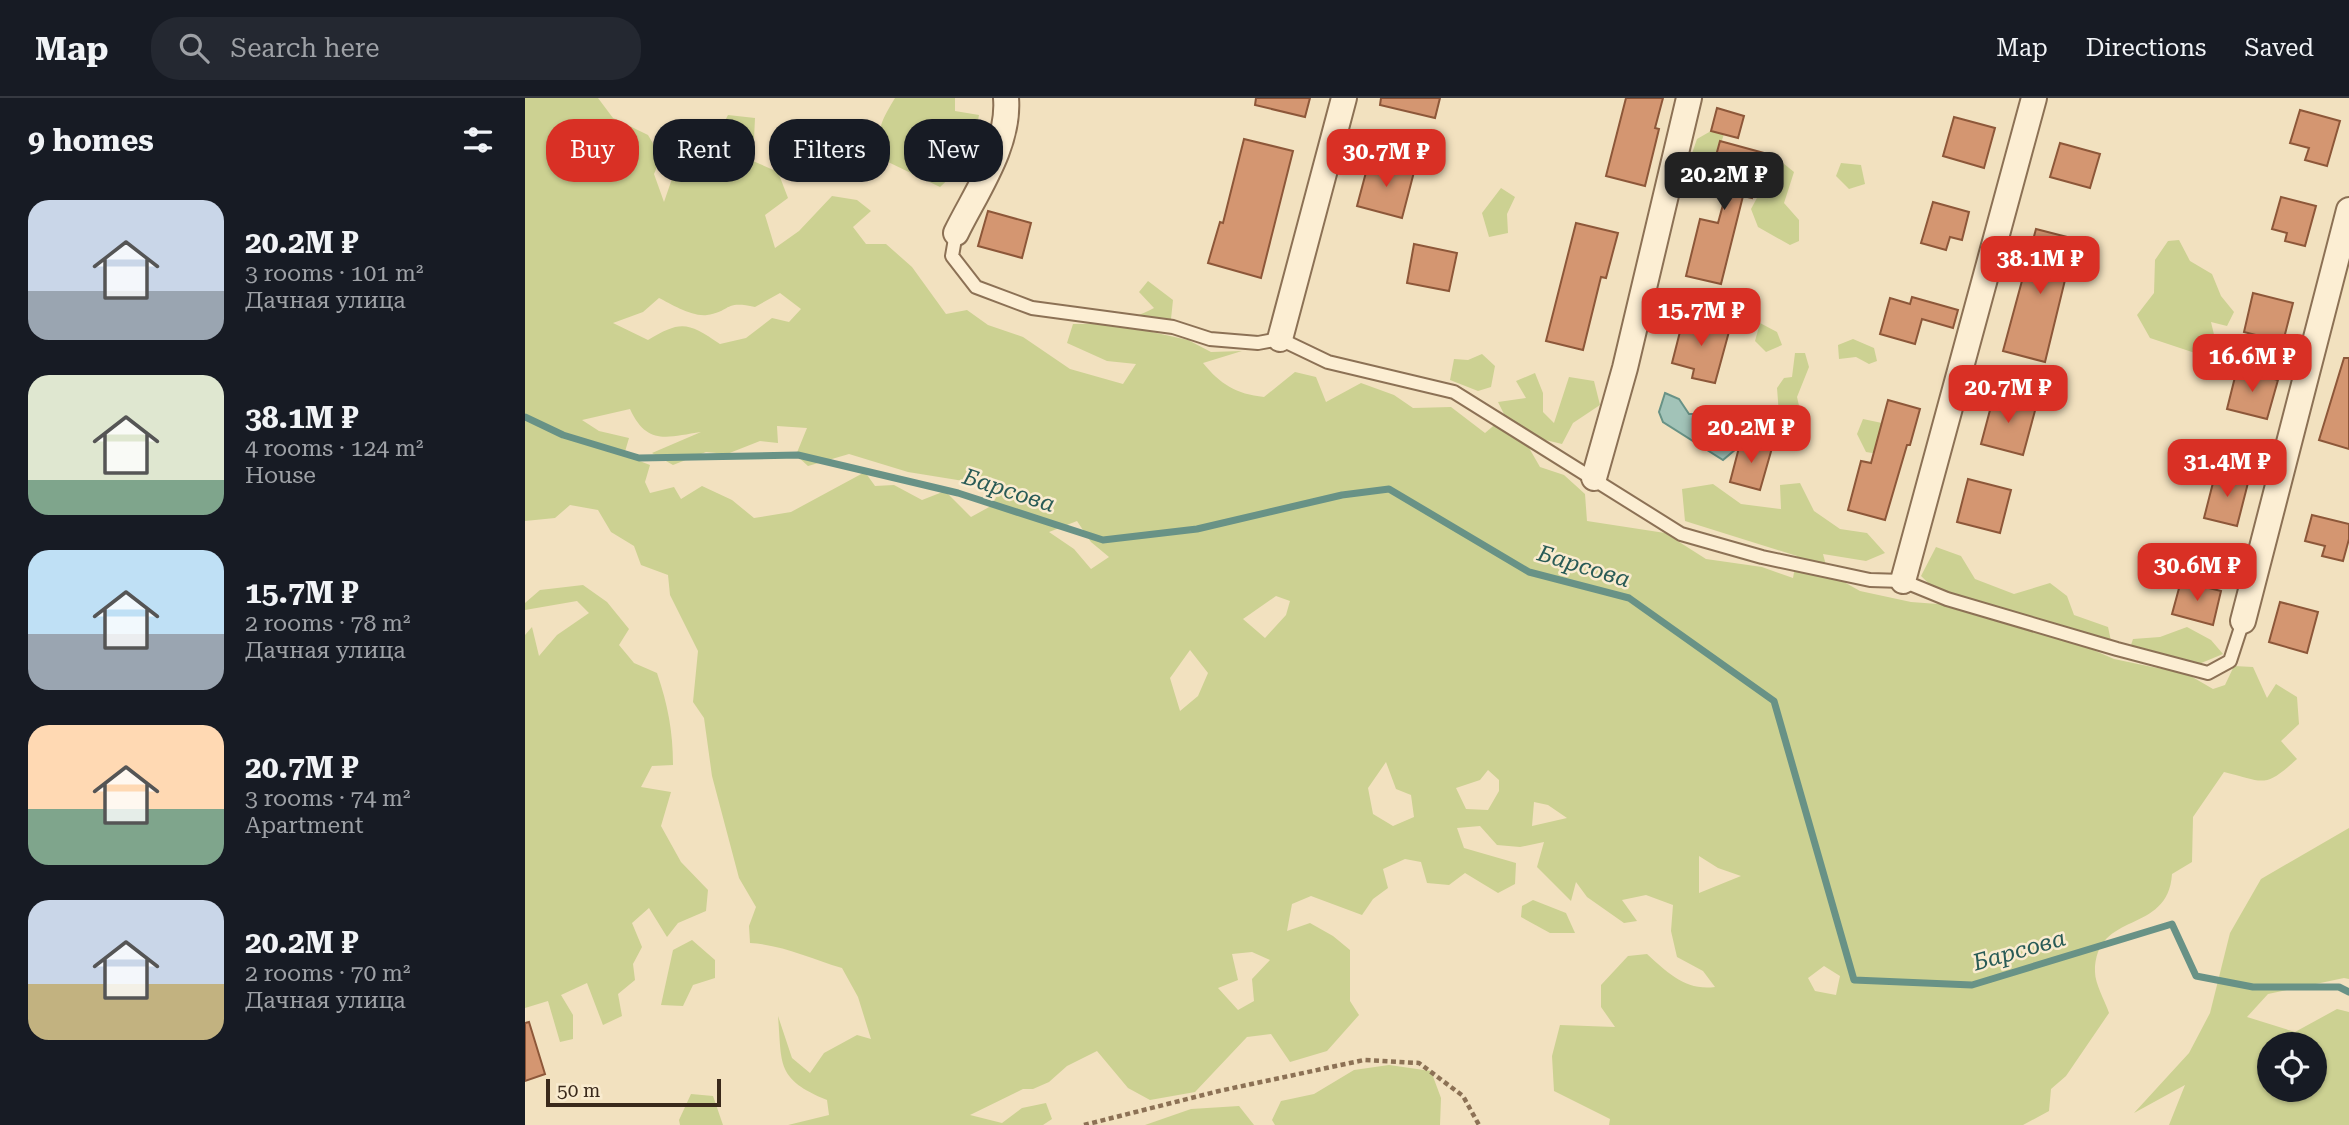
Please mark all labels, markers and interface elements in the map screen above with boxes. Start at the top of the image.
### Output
search box [151,17,641,80]
text: Map [35,29,109,68]
icon: search [175,29,213,67]
text: Search here [231,33,380,63]
text: Map [1996,34,2048,62]
text: Directions [2086,34,2206,62]
text: Saved [2244,34,2314,62]
chip: Buy [546,119,639,182]
chip: Rent [653,119,755,182]
chip: Filters [769,119,890,182]
chip: New [904,119,1003,182]
icon: filters [459,121,497,159]
text: 9 homes [28,123,154,158]
pin: 30.7M ₽ [1321,130,1451,189]
text: 30.7M ₽ [1343,138,1429,165]
pin: 20.2M ₽ [1659,152,1789,212]
text: 20.2M ₽ [1681,161,1767,188]
text: 20.2M ₽ [245,225,358,260]
icon: home [84,228,168,312]
pin: 38.1M ₽ [1975,236,2105,296]
text: 38.1M ₽ [1997,245,2083,272]
text: 3 rooms · 101 m² [245,260,423,287]
text: Дачная улица [245,287,406,314]
pin: 15.7M ₽ [1636,288,1766,348]
text: 15.7M ₽ [1658,297,1744,324]
pin: 16.6M ₽ [2187,334,2317,394]
text: 16.6M ₽ [2209,343,2295,370]
pin: 20.7M ₽ [1943,366,2073,425]
text: 20.7M ₽ [1965,374,2051,401]
text: 38.1M ₽ [245,400,358,435]
icon: home [84,403,168,487]
pin: 20.2M ₽ [1686,406,1816,465]
text: 20.2M ₽ [1708,414,1794,441]
text: 4 rooms · 124 m² [245,435,423,462]
pin: 31.4M ₽ [2162,440,2292,499]
text: 31.4M ₽ [2184,448,2270,475]
text: House [245,462,316,489]
water label: Барсова [958,463,1058,518]
water label: Барсова [1533,539,1633,593]
pin: 30.6M ₽ [2132,544,2262,603]
text: 30.6M ₽ [2154,552,2240,579]
text: 15.7M ₽ [245,575,358,610]
icon: home [84,578,168,662]
text: 2 rooms · 78 m² [245,610,411,637]
text: Дачная улица [245,637,406,664]
text: 20.7M ₽ [245,750,358,785]
icon: home [84,753,168,837]
text: 3 rooms · 74 m² [245,785,411,812]
text: Apartment [245,812,364,839]
water label: Барсова [1969,924,2069,977]
text: 20.2M ₽ [245,925,358,960]
icon: home [84,928,168,1012]
text: 2 rooms · 70 m² [245,960,411,987]
text: Дачная улица [245,987,406,1014]
map controls [2257,1032,2327,1102]
button: locate [2257,1032,2327,1102]
scale bar [546,1076,721,1108]
text: 50 m [557,1079,600,1102]

